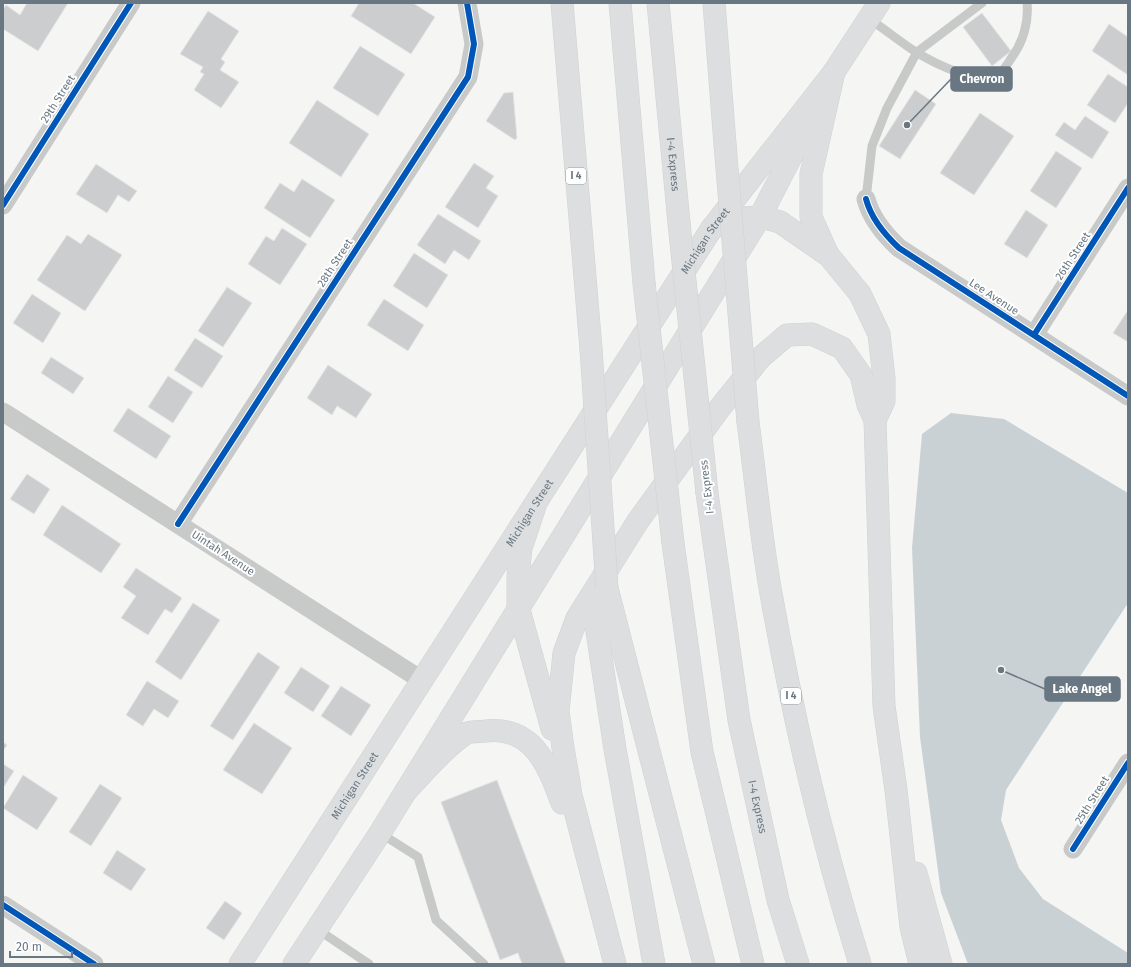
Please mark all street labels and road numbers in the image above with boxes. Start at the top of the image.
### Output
street label: 29th Street [38,73,78,125]
street label: I-4 Express [664,137,682,192]
road number: I 4 [566,168,586,184]
street label: Michigan Street [678,205,732,276]
street label: 26th Street [1053,230,1093,282]
street label: 28th Street [315,237,355,289]
street label: Lee Avenue [967,276,1021,318]
street label: I-4 Express [697,459,717,515]
street label: Michigan Street [503,477,556,549]
street label: Uintah Avenue [189,528,257,578]
road number: I 4 [781,688,801,704]
street label: Michigan Street [328,750,381,822]
street label: 25th Street [1072,774,1112,826]
street label: I-4 Express [746,779,770,835]

